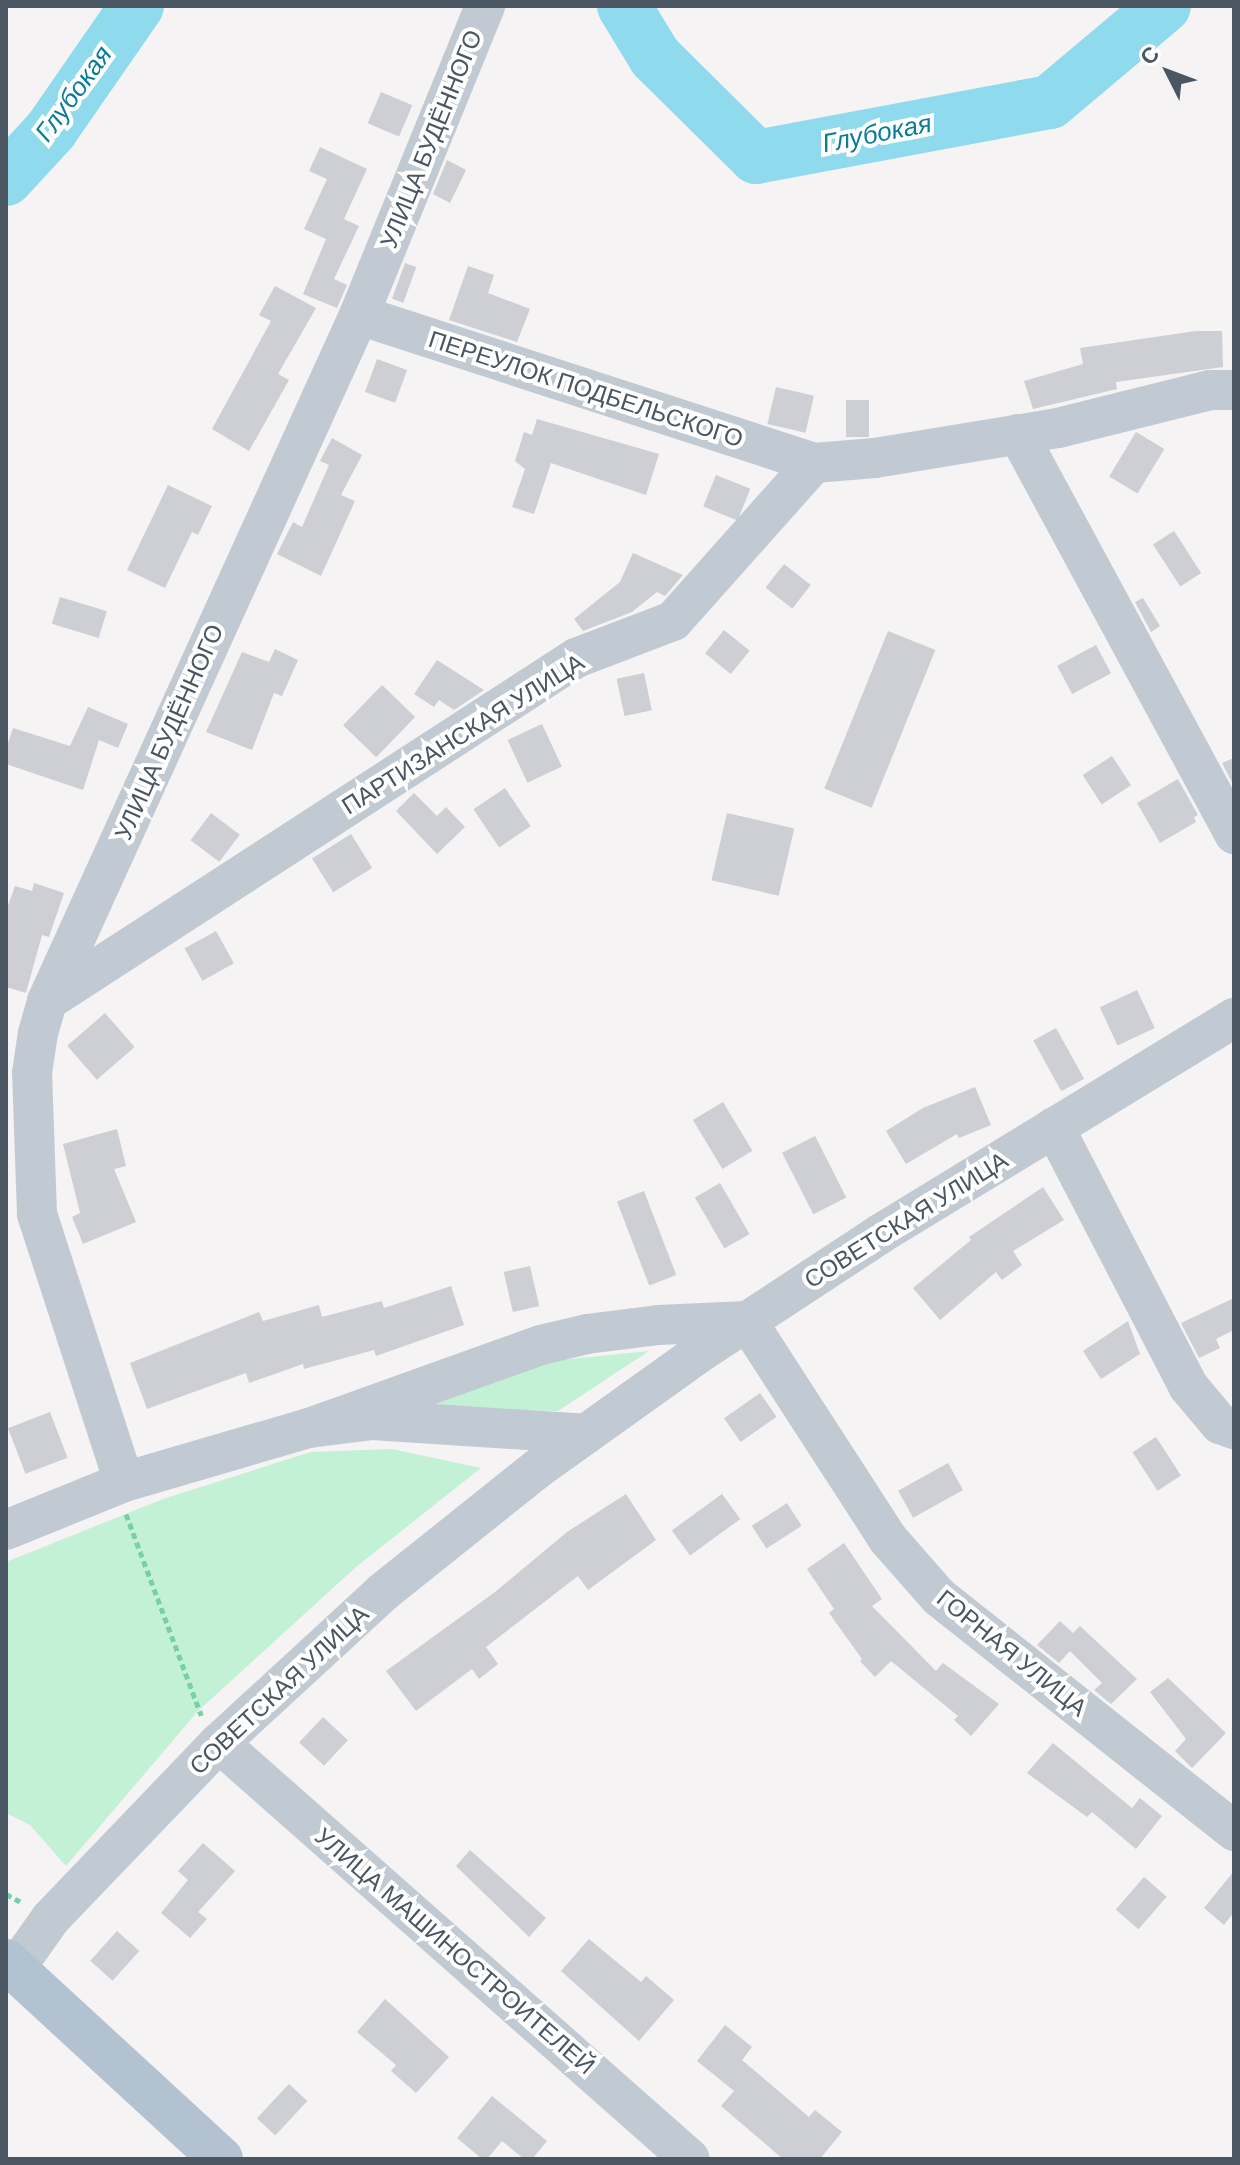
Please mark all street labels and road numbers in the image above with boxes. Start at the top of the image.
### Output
street label: УЛИЦА БУДЁННОГО [374,26,488,252]
street label: ПЕРЕУЛОК ПОДБЕЛЬСКОГО [425,324,747,454]
street label: УЛИЦА БУДЁННОГО [108,620,230,844]
street label: ПАРТИЗАНСКАЯ УЛИЦА [337,648,589,820]
street label: СОВЕТСКАЯ УЛИЦА [799,1146,1013,1294]
street label: ГОРНАЯ УЛИЦА [931,1584,1093,1722]
street label: СОВЕТСКАЯ УЛИЦА [183,1600,375,1780]
street label: УЛИЦА МАШИНОСТРОИТЕЛЕЙ [309,1822,601,2080]

